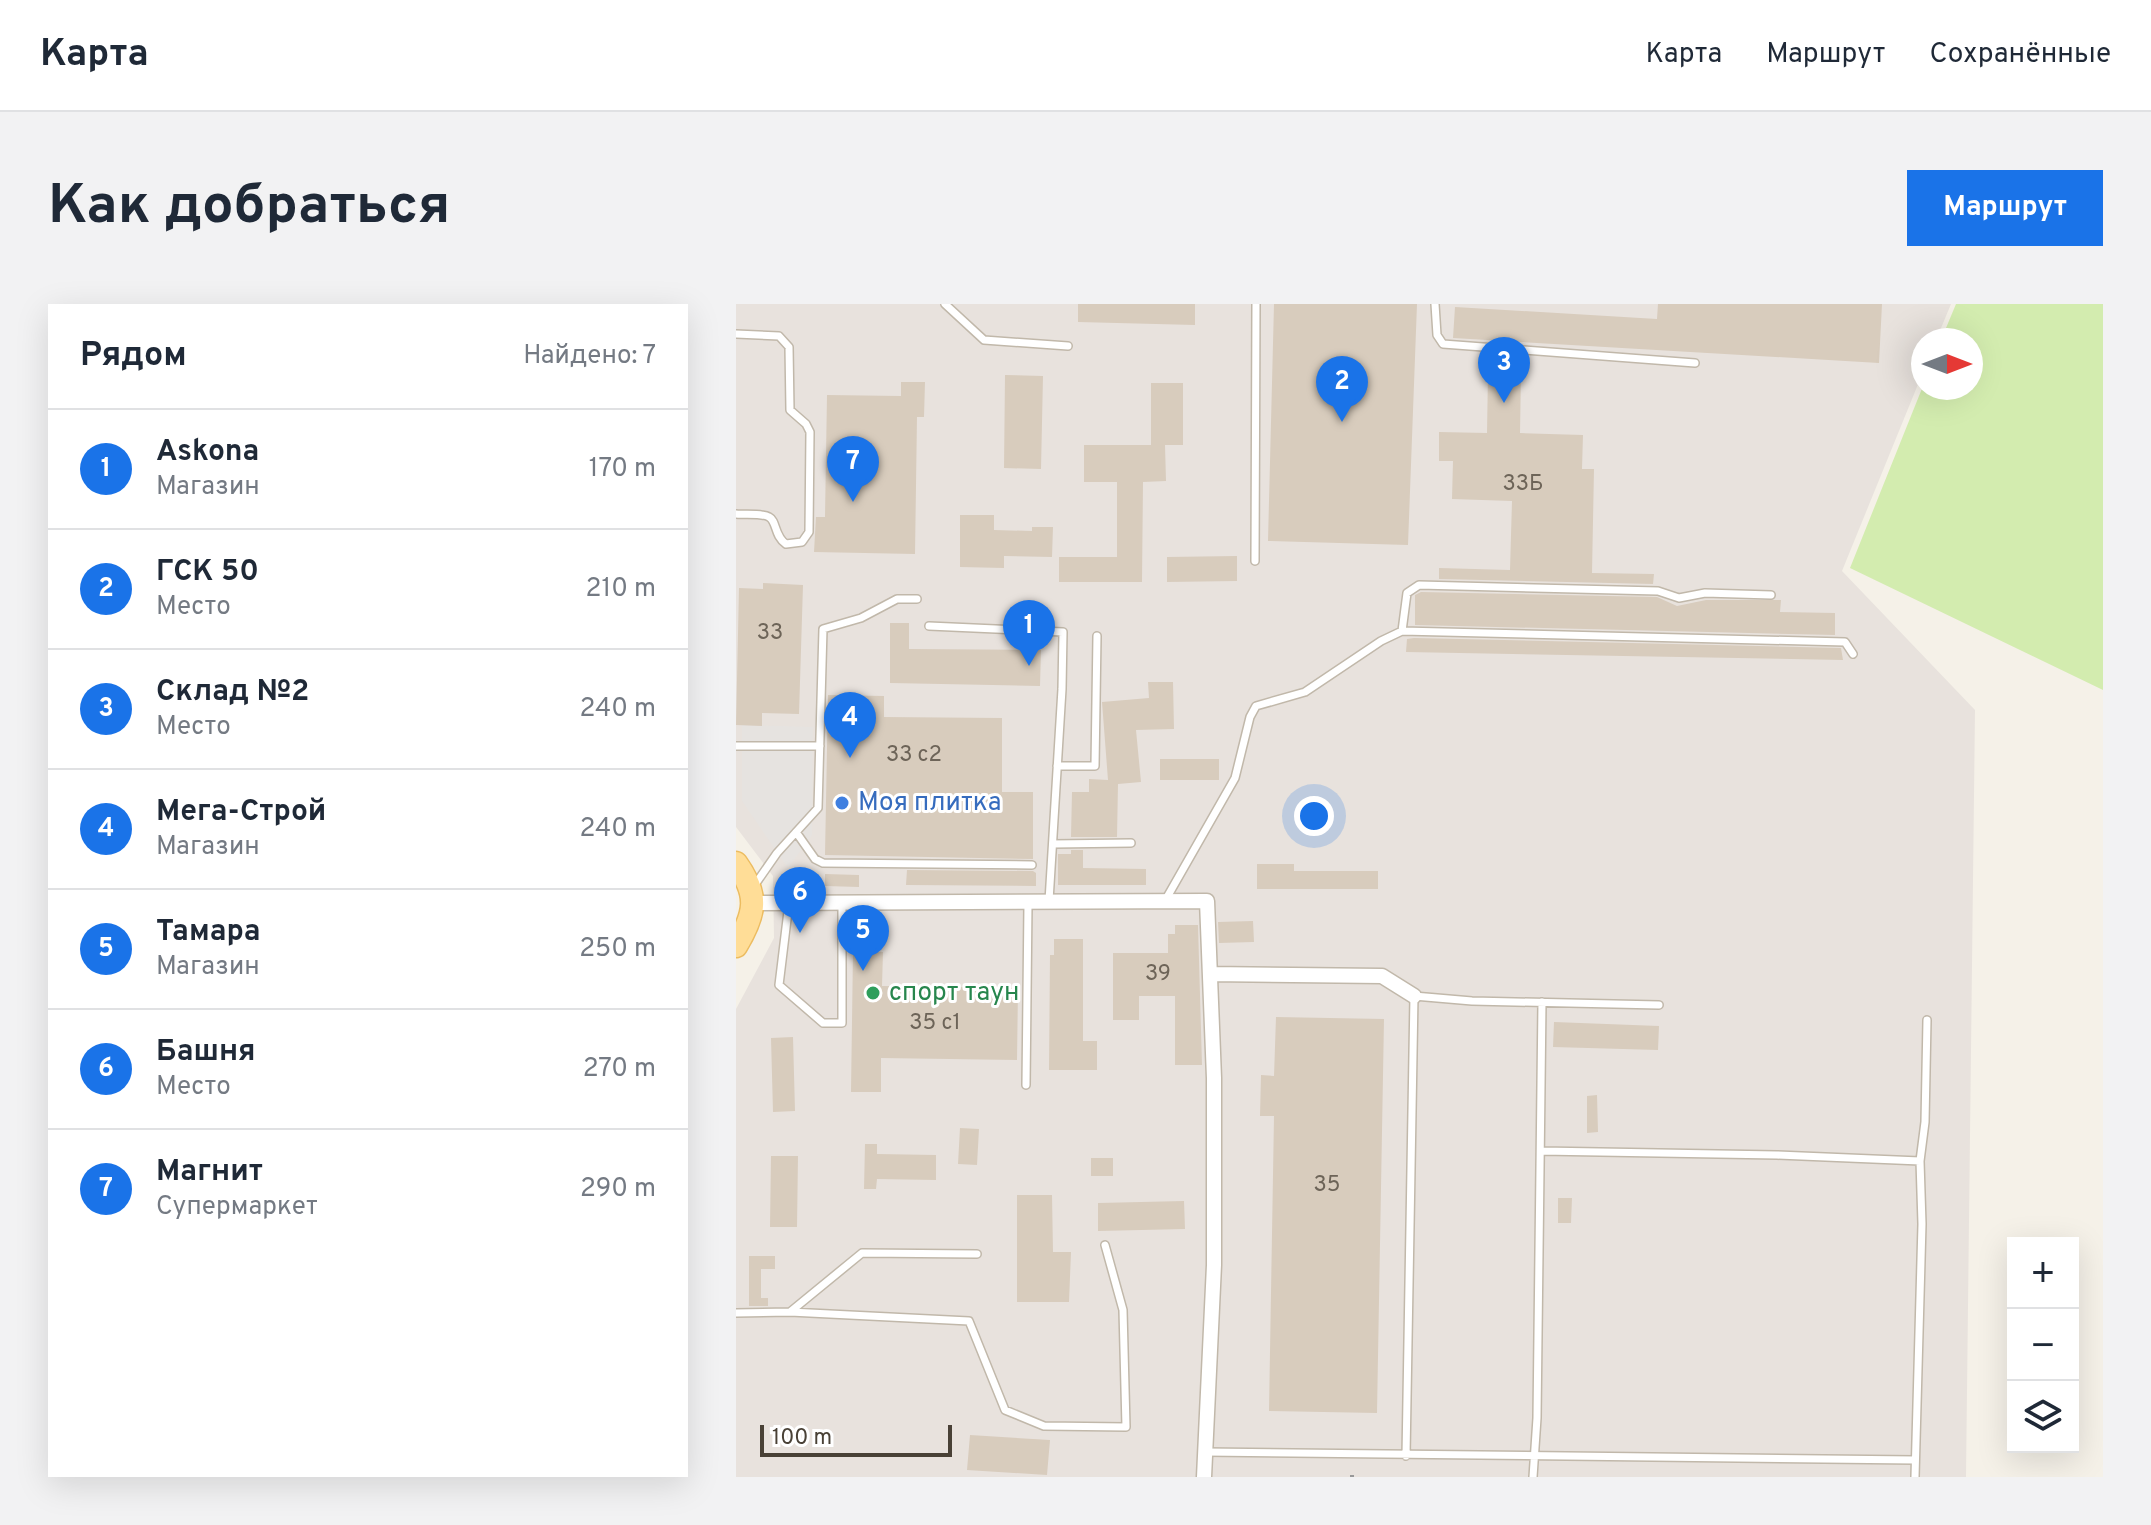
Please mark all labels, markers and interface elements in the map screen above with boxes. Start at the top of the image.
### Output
text: Карта [40,31,149,80]
text: Карта [1646,37,1722,73]
text: Маршрут [1766,37,1885,73]
text: Сохранённые [1929,37,2111,73]
button: Маршрут [1907,170,2103,246]
text: Как добраться [48,173,450,243]
north arrow [1911,328,1983,400]
text: Рядом [80,335,187,378]
pin: 3 [1478,337,1530,403]
text: Найдено: 7 [523,340,656,373]
pin: 2 [1316,356,1368,422]
text: Askona [156,434,259,471]
pin: 7 [827,436,879,502]
text: 1 [101,453,111,486]
text: 170 m [589,453,656,486]
text: Магазин [156,471,260,504]
house number: 33Б [1503,471,1543,498]
text: ГСК 50 [156,554,259,591]
text: 2 [98,573,114,606]
text: 210 m [586,573,656,606]
text: Место [156,591,231,624]
pin: 1 [1003,600,1055,666]
house number: 33 [757,620,783,647]
text: Склад №2 [156,674,309,711]
pin: 4 [824,692,876,758]
text: 3 [98,693,114,726]
text: 240 m [579,693,656,726]
text: Место [156,711,231,744]
house number: 33 с2 [886,742,942,769]
place label: Моя плитка [858,787,1001,820]
text: Мега-Строй [156,794,326,831]
marker: Моя плитка [833,794,851,812]
your location [1294,796,1334,836]
text: 4 [98,813,114,846]
text: 240 m [579,813,656,846]
text: Магазин [156,831,260,864]
pin: 6 [774,867,826,933]
pin: 5 [837,905,889,971]
text: Тамара [156,914,261,951]
text: 5 [98,933,114,966]
text: 250 m [579,933,656,966]
text: Магазин [156,951,260,984]
house number: 39 [1145,961,1171,988]
place label: спорт таун [889,977,1020,1010]
marker: спорт таун [864,984,882,1002]
house number: 35 с1 [909,1010,961,1037]
text: Башня [156,1034,256,1071]
text: 6 [98,1053,114,1086]
text: 270 m [583,1053,656,1086]
text: Место [156,1071,231,1104]
text: Магнит [156,1154,263,1191]
house number: 35 [1314,1172,1340,1199]
text: 7 [99,1173,113,1206]
text: 290 m [580,1173,656,1206]
text: Супермаркет [156,1191,318,1224]
map controls [2007,1237,2079,1453]
button: + [2007,1237,2079,1309]
button: − [2007,1309,2079,1381]
button: layers [2007,1381,2079,1453]
scale bar [760,1421,952,1457]
text: 100 m [772,1425,832,1452]

